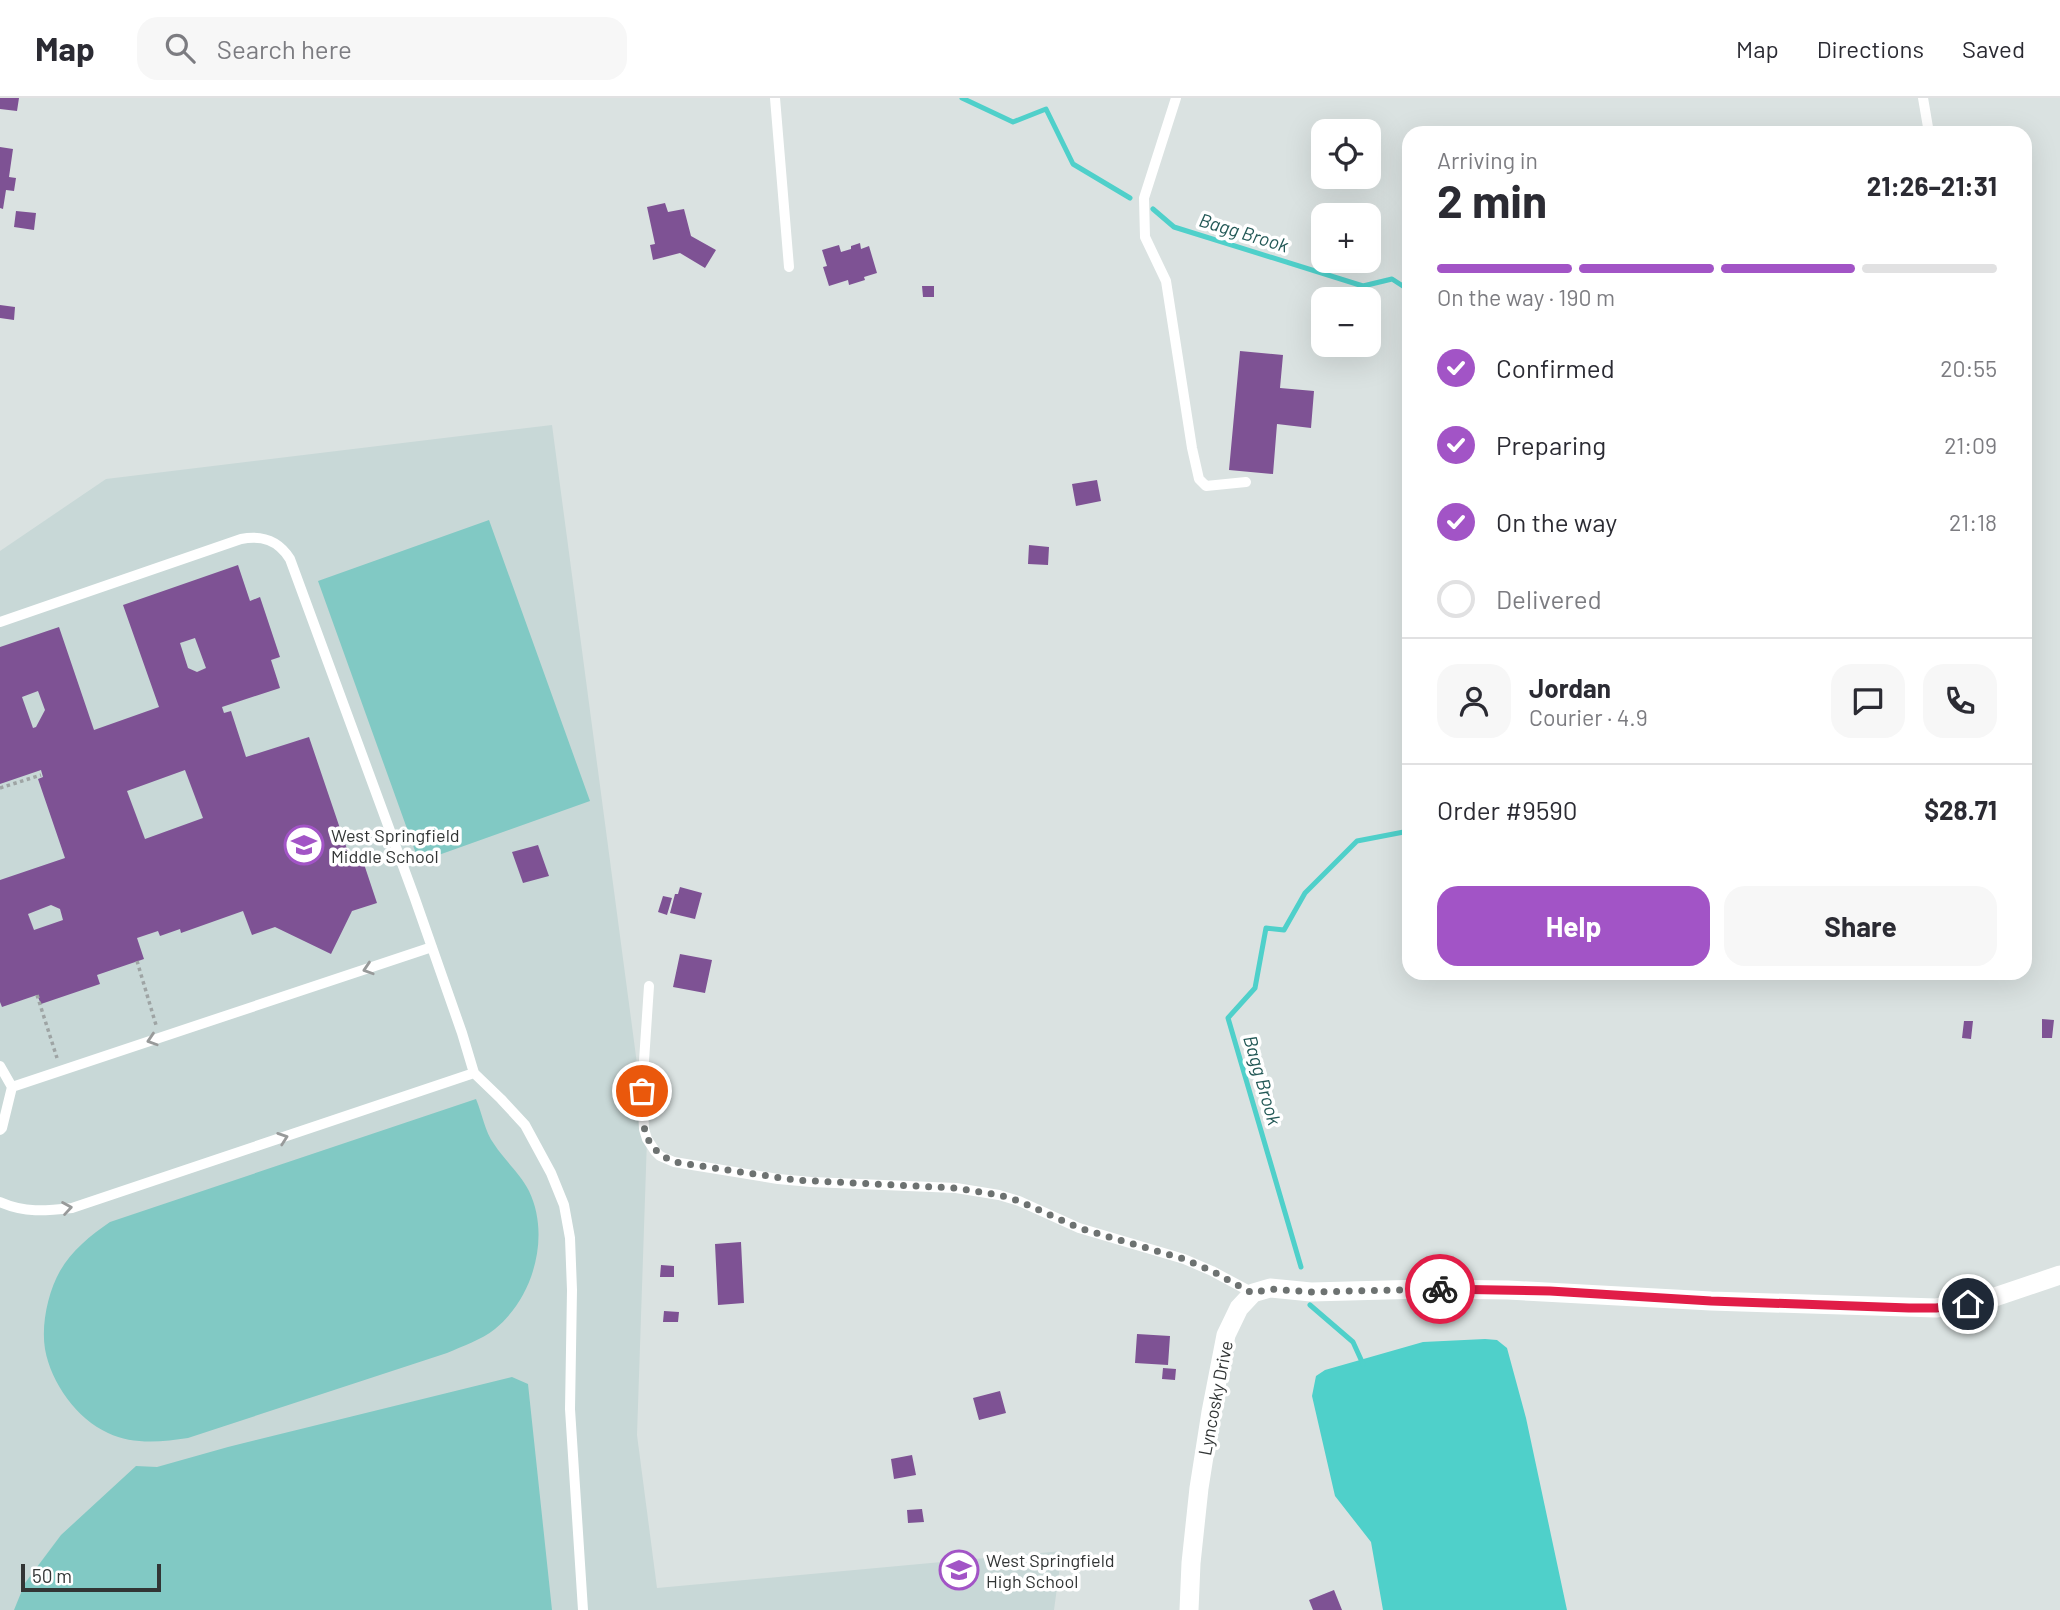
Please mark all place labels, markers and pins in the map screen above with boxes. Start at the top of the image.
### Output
school or university icon: West Springfield Middle School [283,824,325,866]
place label: West Springfield Middle School [331,824,460,867]
pin [612,1061,672,1121]
pin [1938,1274,1998,1334]
school or university icon: West Springfield High School [938,1549,980,1591]
place label: West Springfield High School [986,1549,1115,1592]

